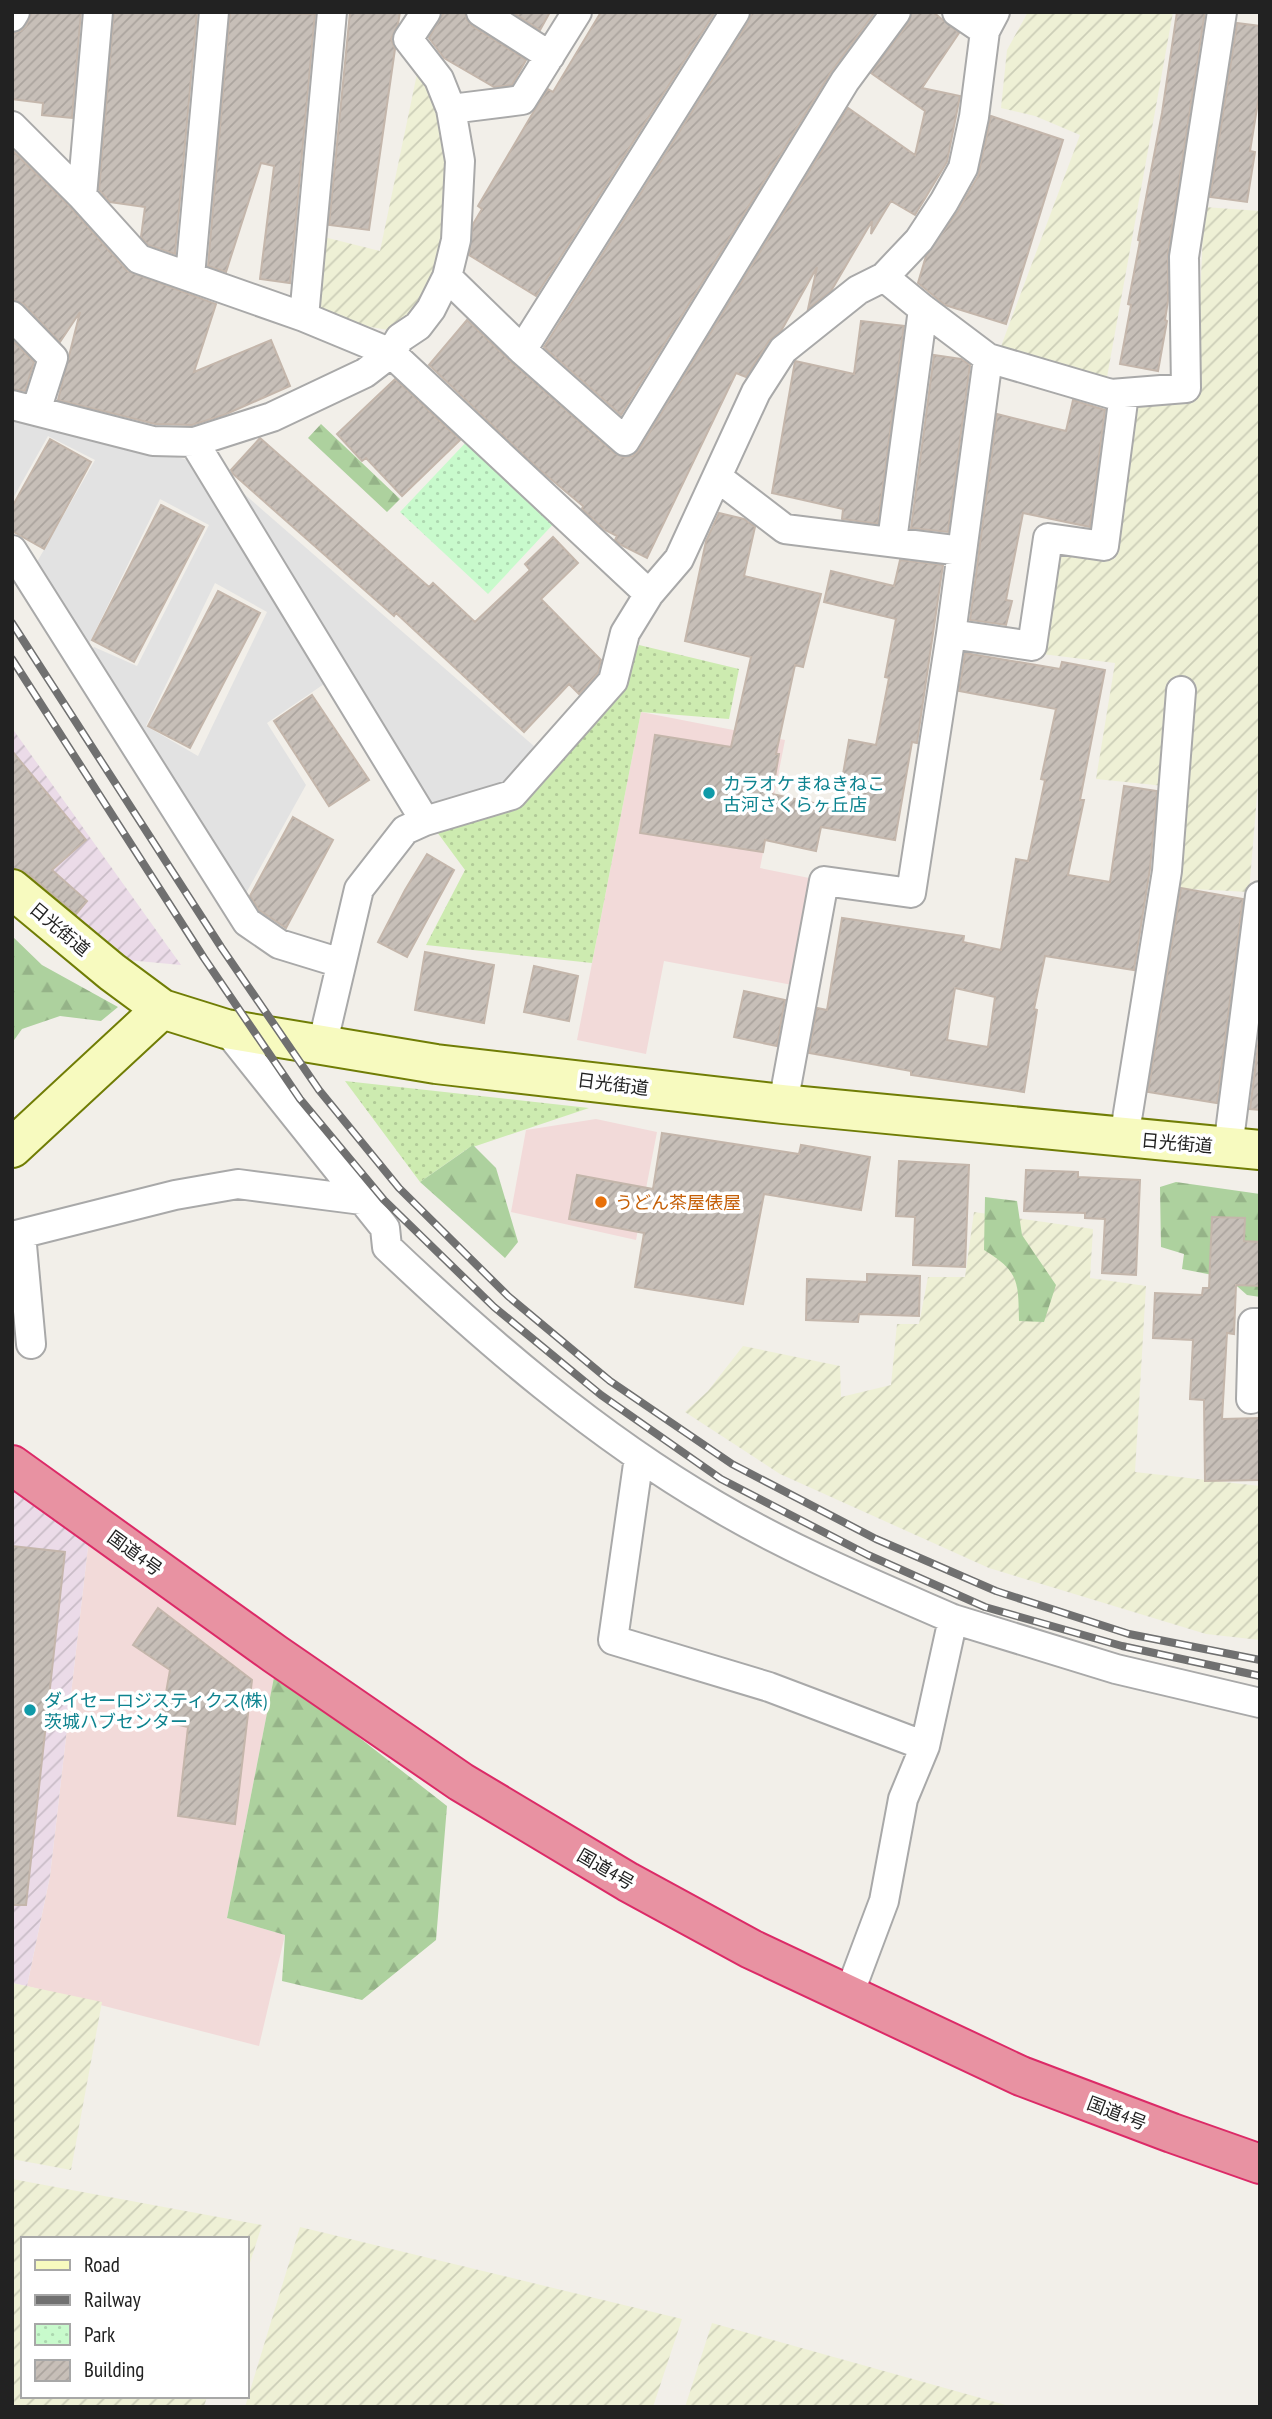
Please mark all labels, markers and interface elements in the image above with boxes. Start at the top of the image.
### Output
place label: カラオケまねきねこ 古河さくらヶ丘店 [723,772,885,816]
marker: カラオケまねきねこ 古河さくらヶ丘店 [701,785,717,801]
street label: 日光街道 [25,897,95,961]
street label: 日光街道 [576,1068,650,1100]
street label: 日光街道 [1140,1128,1214,1158]
place label: うどん茶屋俵屋 [615,1191,741,1214]
marker: うどん茶屋俵屋 [593,1194,609,1210]
street label: 国道4号 [103,1525,167,1581]
place label: ダイセーロジスティクス(株) 茨城ハブセンター [44,1689,268,1733]
marker: ダイセーロジスティクス(株) 茨城ハブセンター [22,1702,38,1718]
street label: 国道4号 [573,1844,639,1894]
street label: 国道4号 [1084,2091,1150,2135]
legend [21,2237,248,2398]
text: Road [84,2251,120,2278]
text: Railway [84,2286,141,2313]
text: Park [84,2321,115,2348]
text: Building [84,2356,144,2383]

